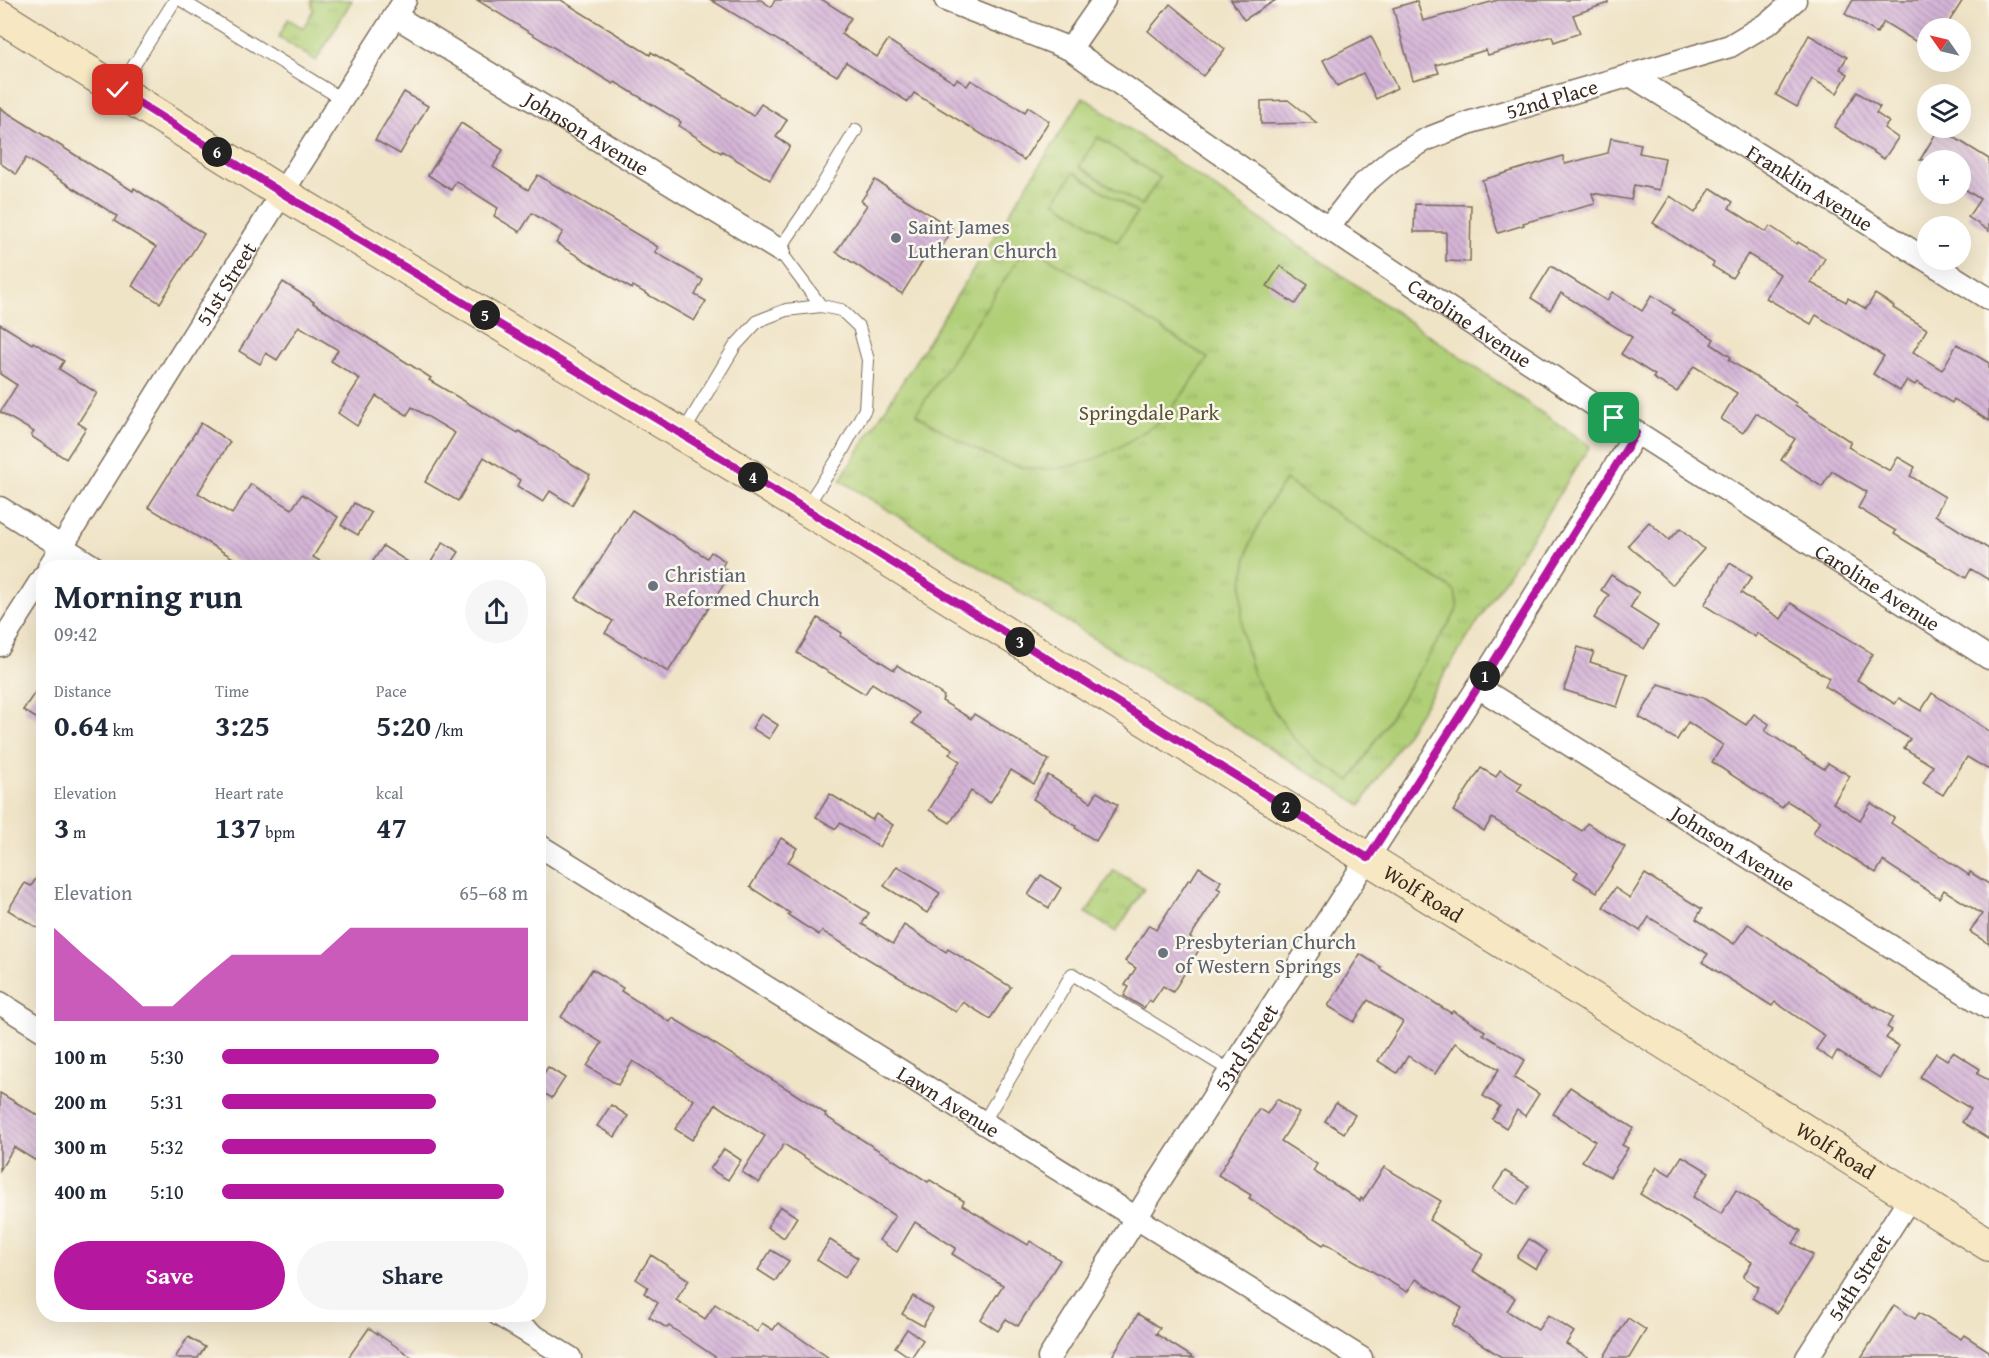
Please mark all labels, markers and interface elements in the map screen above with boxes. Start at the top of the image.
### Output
north arrow [1917,18,1971,72]
map controls [1917,18,1971,270]
pin [92,64,143,115]
street label: 52nd Place [1502,70,1601,126]
icon: check [101,73,134,106]
street label: Johnson Avenue [516,82,656,183]
button: layers [1917,84,1971,138]
street label: Franklin Avenue [1741,136,1879,239]
pin: 6 [202,137,232,167]
text: 6 [213,140,221,164]
button: + [1917,150,1971,204]
place label: Saint James Lutheran Church [908,211,1057,266]
button: − [1917,216,1971,270]
marker: Saint James Lutheran Church [889,231,903,245]
street label: 51st Street [188,235,264,332]
street label: Caroline Avenue [1402,270,1538,375]
pin: 5 [470,300,500,330]
text: 5 [481,303,489,327]
pin [1588,392,1639,443]
park label: Springdale Park [1079,397,1220,428]
icon: arrive [1597,401,1630,434]
pin: 4 [738,462,768,492]
text: 4 [749,465,757,489]
street label: Caroline Avenue [1809,535,1947,639]
place label: Christian Reformed Church [665,559,820,614]
text: Morning run [54,572,243,620]
marker: Christian Reformed Church [646,579,660,593]
button: share [465,580,528,643]
text: 09:42 [54,619,97,648]
pin: 3 [1005,627,1035,657]
text: 3 [1016,630,1024,654]
pin: 1 [1470,661,1500,691]
text: 1 [1481,664,1489,688]
text: Distance [54,679,111,703]
text: Time [215,679,249,703]
text: Pace [376,679,407,703]
text: 0.64 [54,703,109,747]
text: 3:25 [215,703,270,747]
text: 5:20 [376,703,431,747]
text: km [109,718,134,742]
text: /km [431,718,463,742]
text: Elevation [54,781,117,805]
text: Heart rate [215,781,284,805]
text: kcal [376,781,403,805]
pin: 2 [1271,792,1301,822]
text: 2 [1282,795,1290,819]
street label: Johnson Avenue [1663,795,1802,898]
text: 3 [54,805,70,849]
text: 137 [215,805,262,849]
text: 47 [376,805,407,849]
text: m [70,820,86,844]
text: bpm [262,820,295,844]
street label: Wolf Road [1377,856,1470,930]
text: Elevation [54,878,132,907]
text: 65–68 m [459,878,528,907]
place label: Presbyterian Church of Western Springs [1175,926,1356,981]
marker: Presbyterian Church of Western Springs [1156,946,1170,960]
street label: 53rd Street [1206,997,1286,1097]
text: 100 m [54,1042,107,1071]
text: 5:30 [150,1042,184,1071]
street label: Lawn Avenue [891,1057,1006,1145]
text: 200 m [54,1087,107,1116]
text: 5:31 [150,1087,184,1116]
street label: Wolf Road [1790,1113,1883,1187]
text: 300 m [54,1132,107,1161]
text: 5:32 [150,1132,184,1161]
text: 400 m [54,1177,107,1206]
text: 5:10 [150,1177,184,1206]
street label: 54th Street [1820,1227,1898,1327]
button: Save [54,1241,285,1310]
button: Share [297,1241,528,1310]

